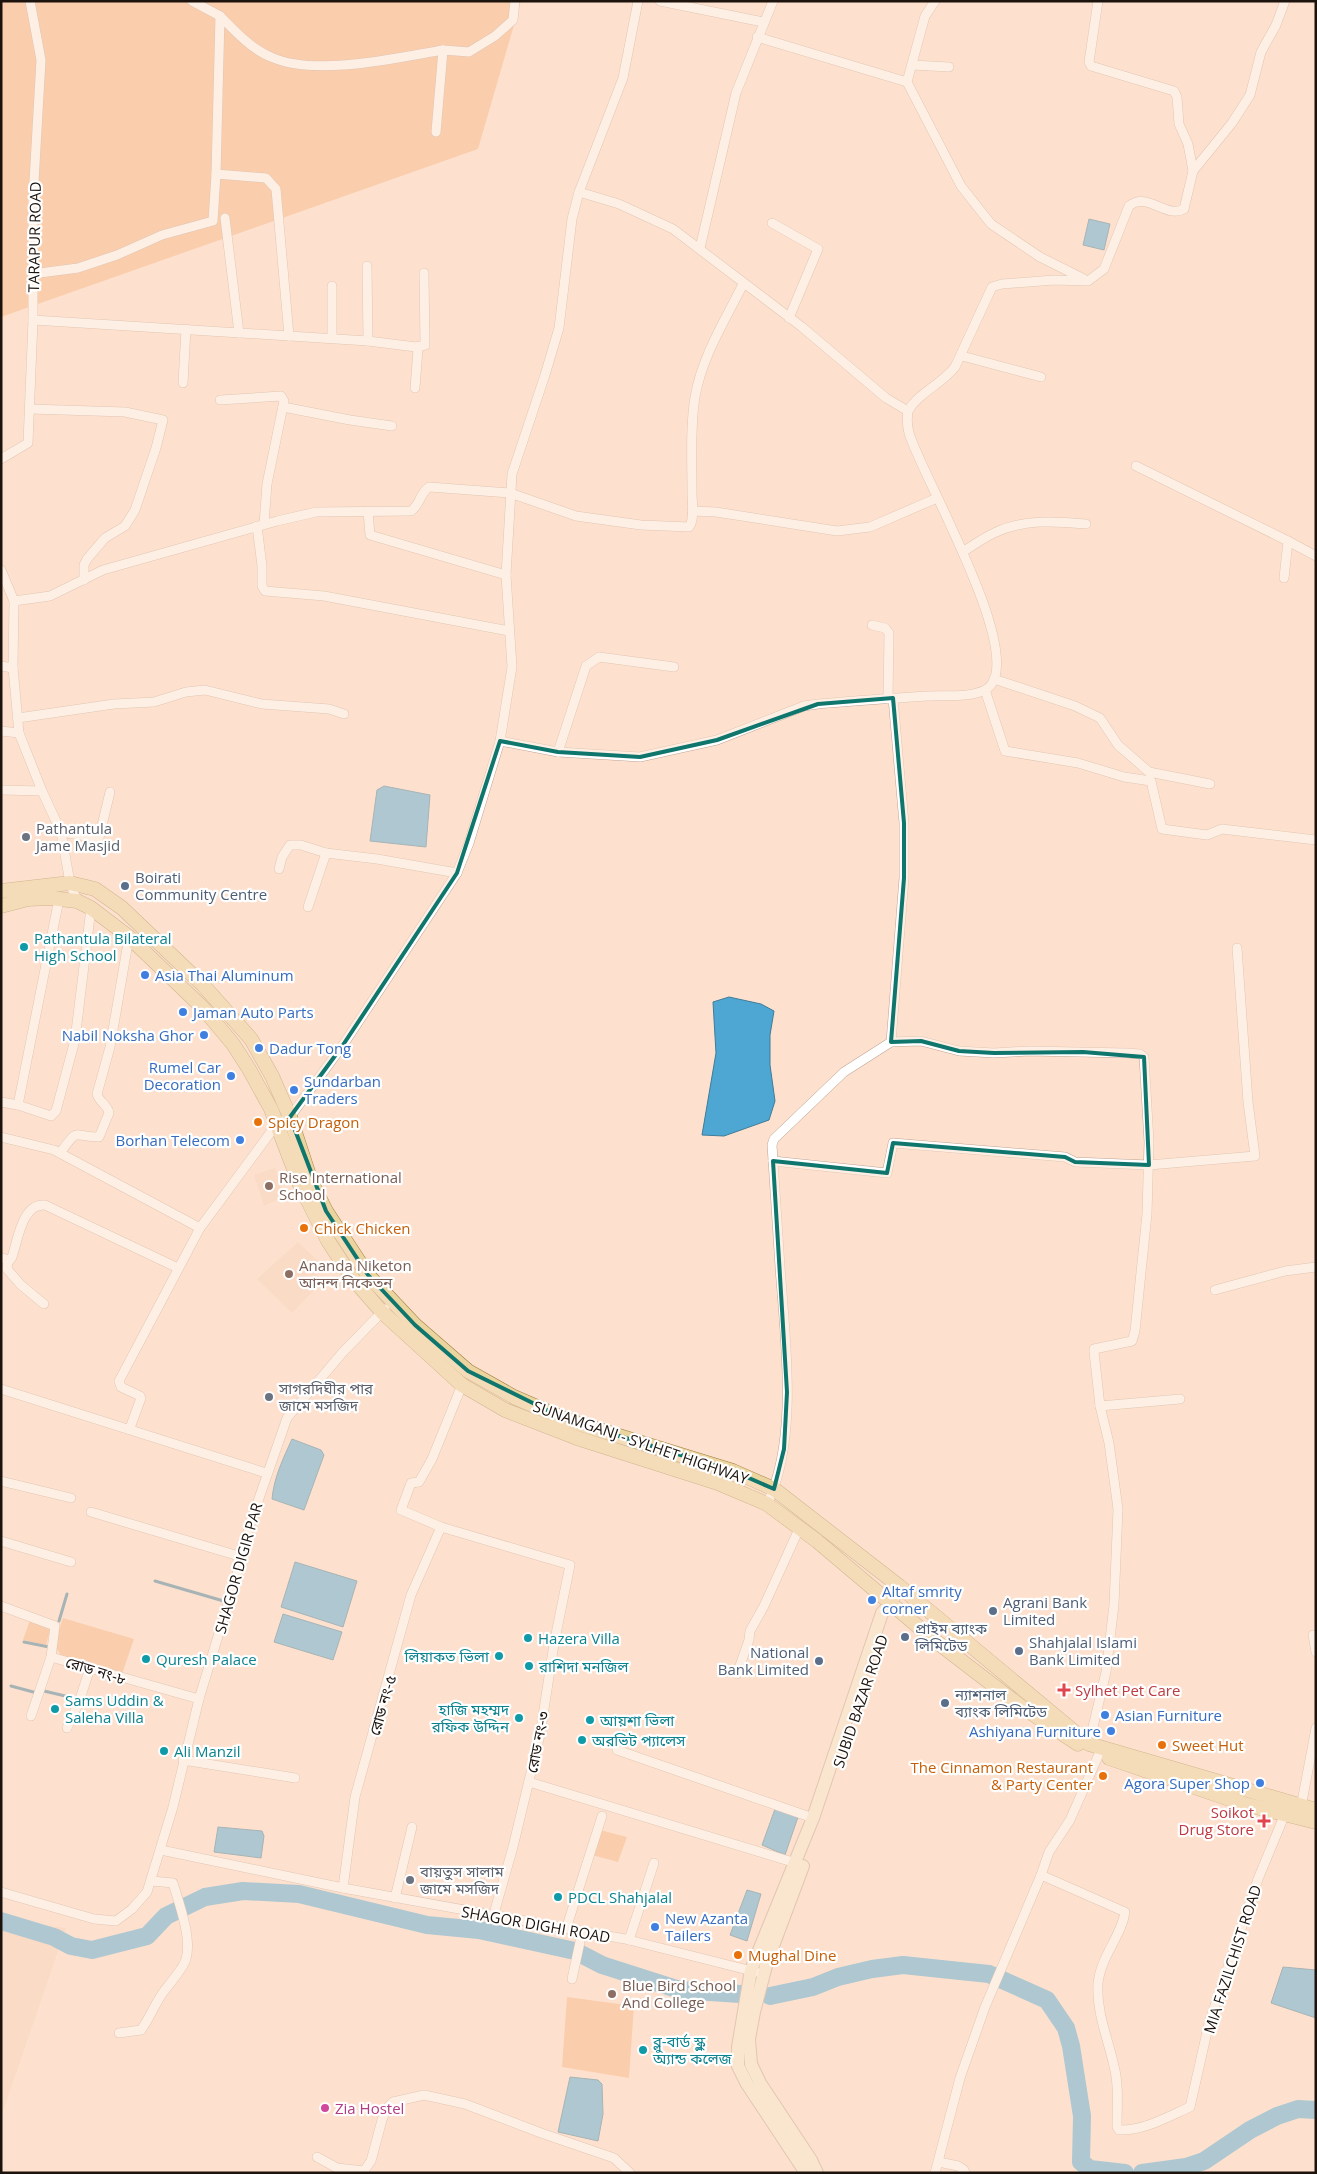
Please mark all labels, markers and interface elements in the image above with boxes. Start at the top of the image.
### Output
street label: TARAPUR ROAD [23,181,45,293]
place label: Pathantula Jame Masjid [34,818,120,855]
marker: Pathantula Jame Masjid [20,831,32,843]
place label: Boirati Community Centre [135,867,267,904]
marker: Boirati Community Centre [119,880,131,892]
place label: Pathantula Bilateral High School [34,928,172,965]
marker: Pathantula Bilateral High School [18,941,30,953]
place label: Asia Thai Aluminum [155,965,294,985]
marker: Asia Thai Aluminum [139,969,151,981]
place label: Jaman Auto Parts [191,1002,314,1022]
marker: Jaman Auto Parts [177,1006,189,1018]
place label: Nabil Noksha Ghor [62,1025,194,1045]
marker: Nabil Noksha Ghor [198,1029,210,1041]
place label: Dadur Tong [269,1038,351,1058]
marker: Dadur Tong [253,1042,265,1054]
place label: Rumel Car Decoration [144,1057,221,1094]
marker: Rumel Car Decoration [225,1070,237,1082]
place label: Sundarban Traders [304,1071,381,1108]
marker: Sundarban Traders [288,1084,300,1096]
place label: Spicy Dragon [268,1112,360,1132]
marker: Spicy Dragon [252,1116,264,1128]
place label: Borhan Telecom [116,1130,230,1150]
marker: Borhan Telecom [234,1134,246,1146]
place label: Rise International School [279,1167,402,1204]
marker: Rise International School [263,1180,275,1192]
place label: Chick Chicken [314,1218,411,1238]
marker: Chick Chicken [298,1222,310,1234]
place label: Ananda Niketon আনন্দ নিকেতন [298,1255,412,1292]
marker: Ananda Niketon আনন্দ নিকেতন [283,1268,295,1280]
place label: সাগরদিঘীর পার জামে মসজিদ [278,1378,374,1415]
marker: সাগরদিঘীর পার জামে মসজিদ [263,1391,275,1403]
street label: SUNAMGANJ - SYLHET HIGHWAY [531,1396,752,1489]
street label: SHAGOR DIGIR PAR [210,1499,267,1636]
place label: Altaf smrity corner [882,1581,962,1618]
place label: Agrani Bank Limited [1003,1592,1087,1629]
marker: Altaf smrity corner [866,1594,878,1606]
marker: Agrani Bank Limited [987,1605,999,1617]
place label: প্রাইম ব্যাংক লিমিটেড [914,1618,988,1655]
place label: Hazera Villa [538,1628,620,1648]
marker: প্রাইম ব্যাংক লিমিটেড [899,1631,911,1643]
marker: Hazera Villa [522,1632,534,1644]
street label: SUBID BAZAR ROAD [828,1632,892,1770]
place label: Shahjalal Islami Bank Limited [1029,1632,1137,1669]
place label: National Bank Limited [718,1642,809,1679]
marker: Shahjalal Islami Bank Limited [1013,1645,1025,1657]
place label: লিয়াকত ভিলা [404,1646,490,1666]
place label: Quresh Palace [156,1649,257,1669]
marker: লিয়াকত ভিলা [493,1650,505,1662]
street label: রোড নং-৮ [63,1651,129,1689]
marker: Quresh Palace [140,1653,152,1665]
marker: National Bank Limited [813,1655,825,1667]
place label: রাশিদা মনজিল [538,1656,629,1676]
marker: রাশিদা মনজিল [523,1660,535,1672]
street label: রোড নং-৫ [364,1672,400,1738]
place label: Sylhet Pet Care [1075,1680,1180,1700]
marker: Sylhet Pet Care [1057,1683,1071,1697]
place label: ন্যাশনাল ব্যাংক লিমিটেড [954,1684,1047,1721]
place label: Sams Uddin & Saleha Villa [65,1690,164,1727]
marker: ন্যাশনাল ব্যাংক লিমিটেড [939,1697,951,1709]
place label: হাজি মহম্মদ রফিক উদ্দিন [431,1699,510,1736]
marker: Sams Uddin & Saleha Villa [49,1703,61,1715]
place label: Asian Furniture [1115,1705,1222,1725]
street label: রোড নং-৩ [521,1709,553,1774]
marker: Asian Furniture [1099,1709,1111,1721]
place label: আয়শা ভিলা [599,1710,675,1730]
marker: হাজি মহম্মদ রফিক উদ্দিন [513,1712,525,1724]
marker: আয়শা ভিলা [584,1714,596,1726]
place label: Ashiyana Furniture [969,1721,1101,1741]
marker: Ashiyana Furniture [1105,1725,1117,1737]
place label: অরভিট প্যালেস [591,1730,686,1750]
marker: অরভিট প্যালেস [576,1734,588,1746]
place label: Sweet Hut [1172,1735,1244,1755]
marker: Sweet Hut [1156,1739,1168,1751]
place label: Ali Manzil [174,1741,241,1761]
marker: Ali Manzil [158,1745,170,1757]
place label: The Cinnamon Restaurant & Party Center [911,1757,1093,1794]
marker: The Cinnamon Restaurant & Party Center [1097,1770,1109,1782]
place label: Agora Super Shop [1124,1773,1250,1793]
marker: Agora Super Shop [1254,1777,1266,1789]
place label: Soikot Drug Store [1179,1802,1254,1839]
marker: Soikot Drug Store [1258,1815,1270,1827]
place label: বায়তুস সালাম জামে মসজিদ [419,1861,504,1898]
marker: বায়তুস সালাম জামে মসজিদ [404,1874,416,1886]
street label: MIA FAZILCHIST ROAD [1198,1882,1266,2036]
place label: PDCL Shahjalal [568,1887,672,1907]
marker: PDCL Shahjalal [552,1891,564,1903]
street label: SHAGOR DIGHI ROAD [460,1901,612,1947]
place label: New Azanta Tailers [665,1908,748,1945]
marker: New Azanta Tailers [649,1921,661,1933]
place label: Mughal Dine [748,1945,836,1965]
marker: Mughal Dine [732,1949,744,1961]
place label: Blue Bird School And College [622,1975,736,2012]
marker: Blue Bird School And College [606,1988,618,2000]
place label: ব্লু-বার্ড স্কুল অ্যান্ড কলেজ [652,2031,733,2068]
marker: ব্লু-বার্ড স্কুল অ্যান্ড কলেজ [637,2044,649,2056]
place label: Zia Hostel [335,2098,404,2118]
marker: Zia Hostel [319,2102,331,2114]

